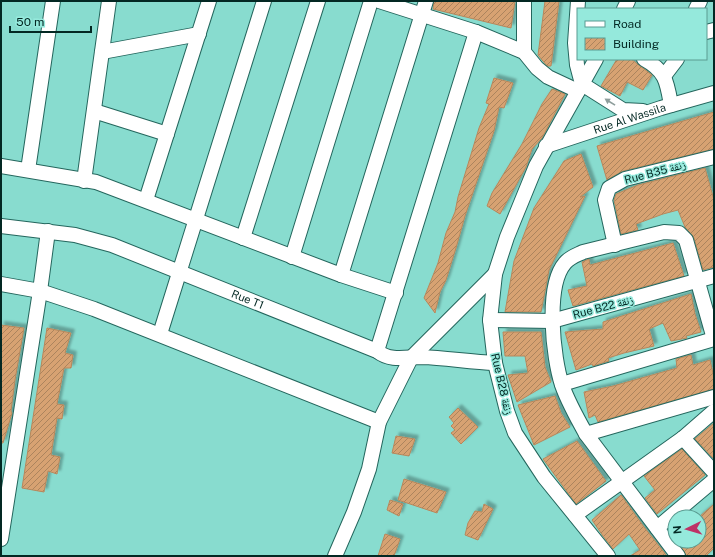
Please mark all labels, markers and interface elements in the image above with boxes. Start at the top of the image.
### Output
scale bar [10,8,91,34]
legend [577,8,707,60]
text: 50 m [16,15,44,29]
text: Road [613,17,641,31]
text: Building [613,37,659,51]
one-way arrow [605,98,615,106]
street label: Rue Al Wassila [592,101,667,136]
street label: Rue B35 زنقة [623,158,687,186]
street label: Rue T1 [230,287,266,311]
street label: Rue B22 زنقة [571,293,635,321]
street label: Rue B28 زنقة [489,352,515,416]
north arrow [667,509,707,549]
text: N [671,525,683,535]

